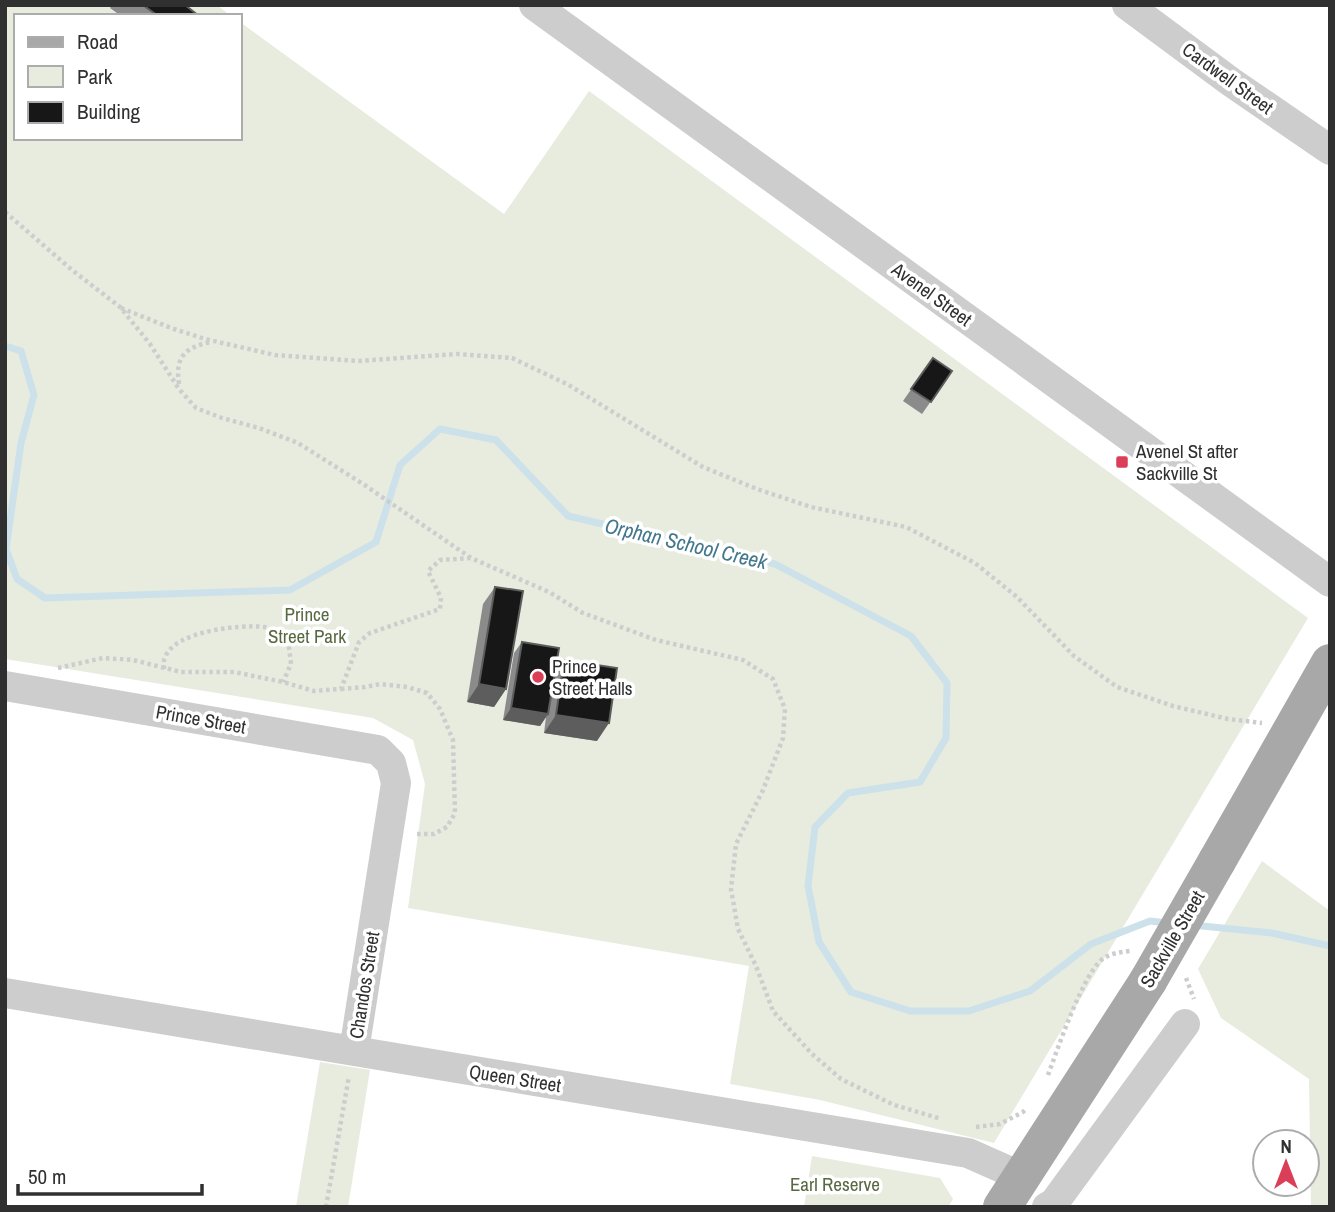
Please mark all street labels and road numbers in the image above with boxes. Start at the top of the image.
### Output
street label: Cardwell Street [1177,36,1279,120]
street label: Avenel Street [886,255,978,332]
street label: Prince Street [154,698,249,740]
street label: Sackville Street [1134,885,1211,992]
street label: Chandos Street [343,929,385,1040]
street label: Queen Street [467,1058,563,1098]

